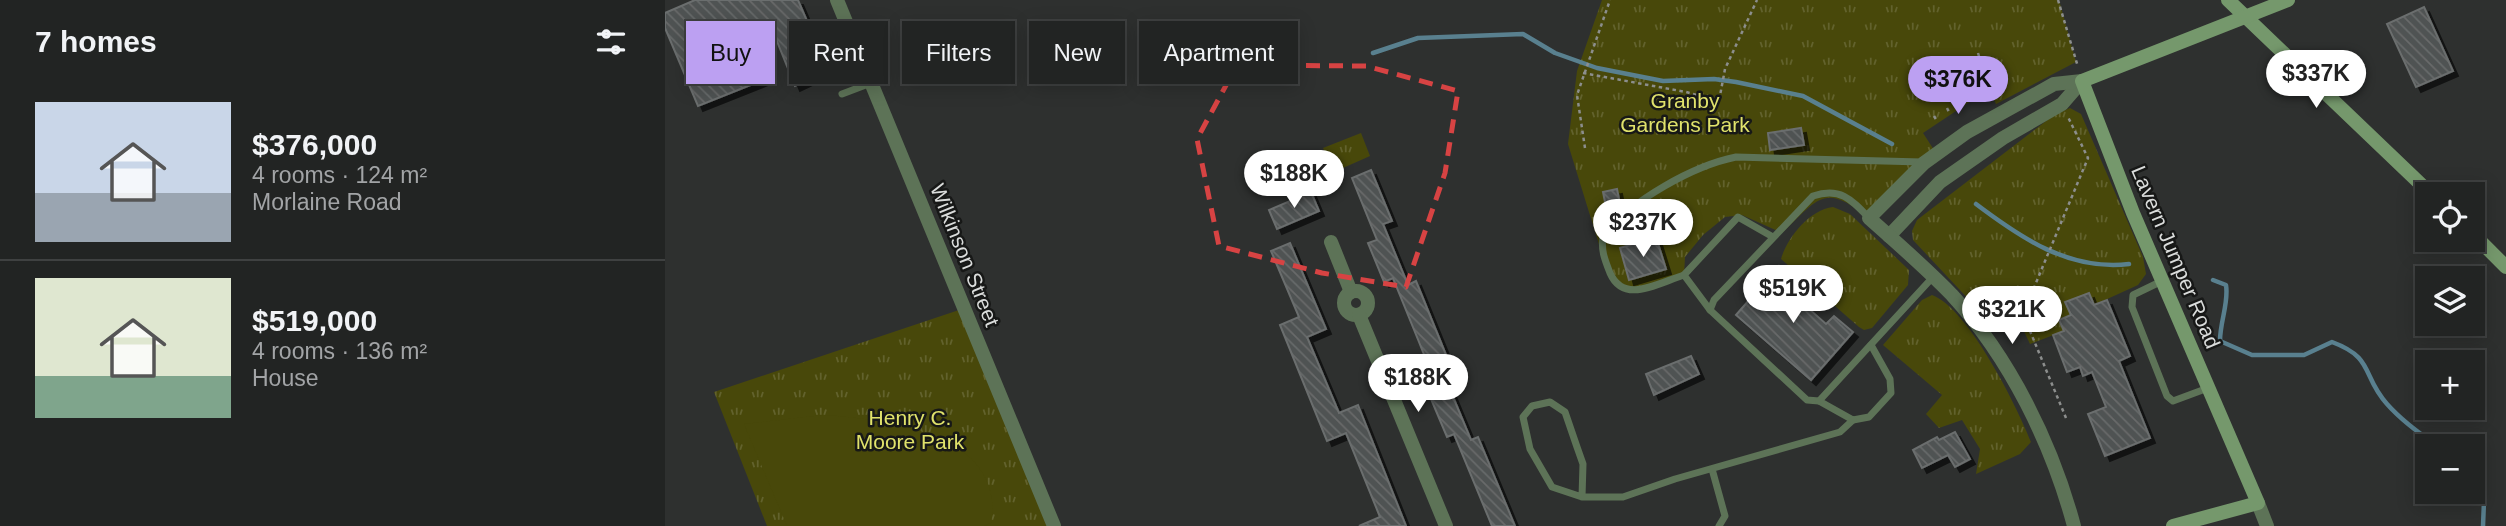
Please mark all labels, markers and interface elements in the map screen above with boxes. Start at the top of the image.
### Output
chip: Buy [686,21,775,84]
chip: Rent [789,21,888,84]
chip: Filters [902,21,1015,84]
chip: New [1029,21,1125,84]
chip: Apartment [1139,21,1298,84]
icon: filters [592,23,630,61]
text: 7 homes [35,25,157,58]
pin: $337K [2267,50,2365,110]
pin: $376K [1909,57,2007,116]
text: $337K [2282,60,2350,86]
text: $376K [1924,66,1992,92]
park label: Granby Gardens Park [1620,89,1750,136]
text: $376,000 [252,128,377,161]
icon: home [91,130,175,214]
pin: $188K [1245,150,1343,210]
text: $188K [1260,160,1328,186]
text: 4 rooms · 124 m² [252,162,427,188]
street label: Lavern Jumper Road [2127,162,2225,352]
street label: Wilkinson Street [926,180,1004,330]
map controls [2415,182,2485,504]
button: locate [2415,182,2485,252]
text: Morlaine Road [252,189,402,215]
pin: $237K [1594,200,1692,259]
text: $237K [1609,209,1677,235]
pin: $519K [1744,266,1842,325]
button: layers [2415,266,2485,336]
text: $519K [1759,275,1827,301]
pin: $321K [1963,286,2061,346]
text: $321K [1978,296,2046,322]
text: $519,000 [252,304,377,337]
icon: home [91,306,175,390]
text: 4 rooms · 136 m² [252,338,427,364]
button: + [2415,350,2485,420]
pin: $188K [1369,354,1467,414]
text: $188K [1384,364,1452,390]
text: House [252,365,318,391]
park label: Henry C. Moore Park [856,406,965,453]
button: − [2415,434,2485,504]

